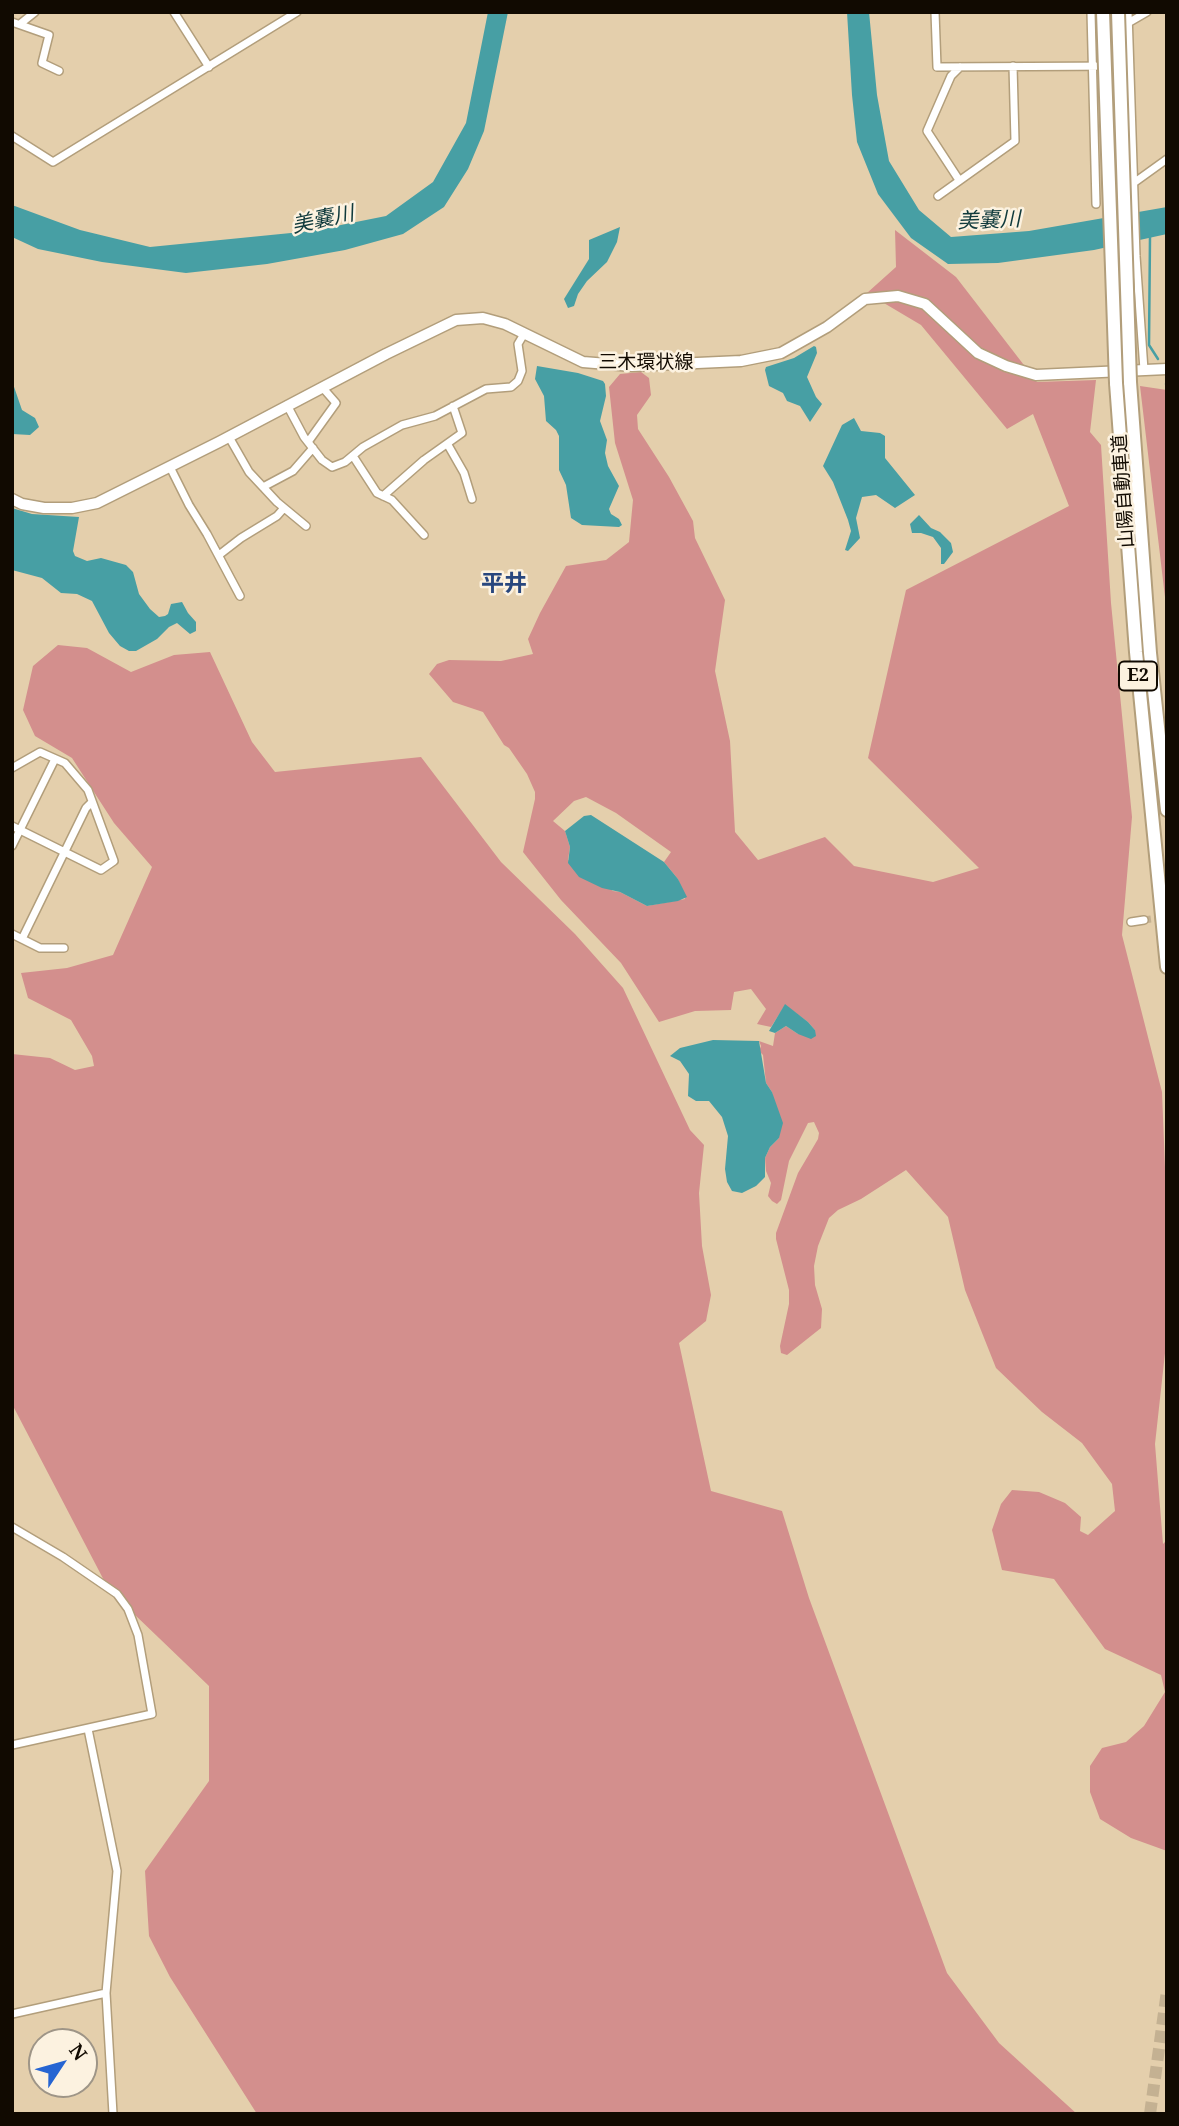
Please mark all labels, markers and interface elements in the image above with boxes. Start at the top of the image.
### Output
water label: 美嚢川 [290,201,356,239]
water label: 美嚢川 [957,207,1021,235]
street label: 三木環状線 [599,352,693,374]
street label: 山陽自動車道 [1109,433,1139,549]
district label: 平井 [481,570,527,598]
road number: E2 [1119,662,1157,690]
north arrow [28,2028,98,2098]
text: N [63,2038,93,2066]

